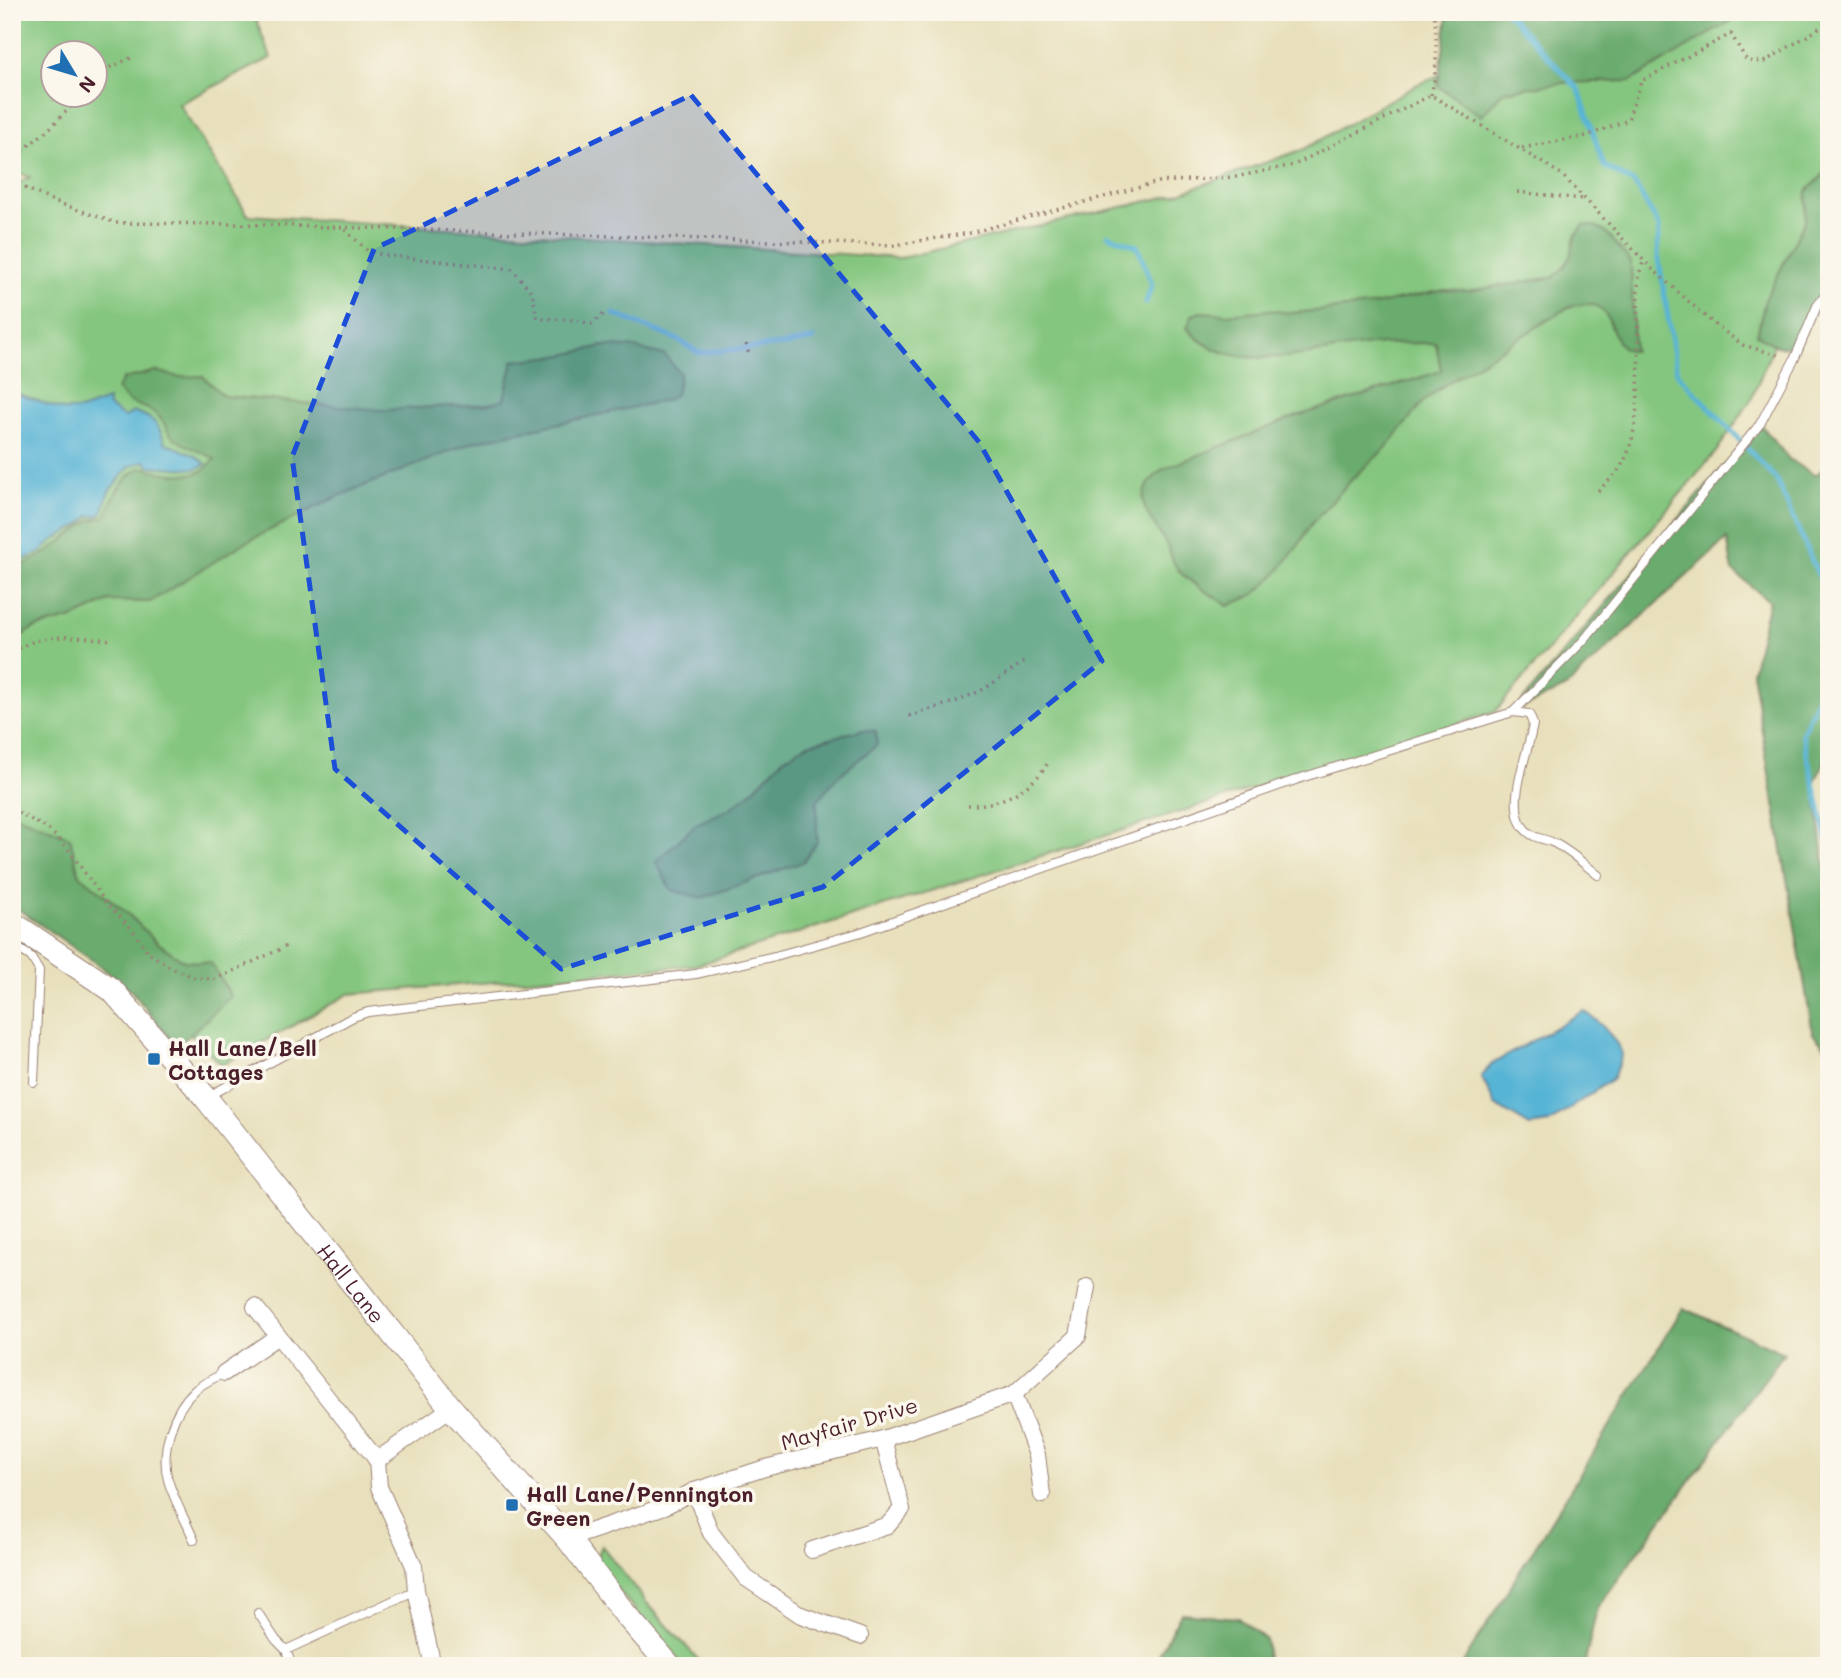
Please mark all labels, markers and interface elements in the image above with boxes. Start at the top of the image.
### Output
north arrow [38,38,108,108]
text: N [74,71,102,98]
place label: Hall Lane/Bell Cottages [168,1034,317,1085]
marker: Hall Lane/Bell Cottages [146,1051,162,1067]
street label: Hall Lane [312,1237,392,1328]
street label: Mayfair Drive [777,1391,921,1455]
place label: Hall Lane/Pennington Green [526,1480,753,1531]
marker: Hall Lane/Pennington Green [504,1497,520,1513]

